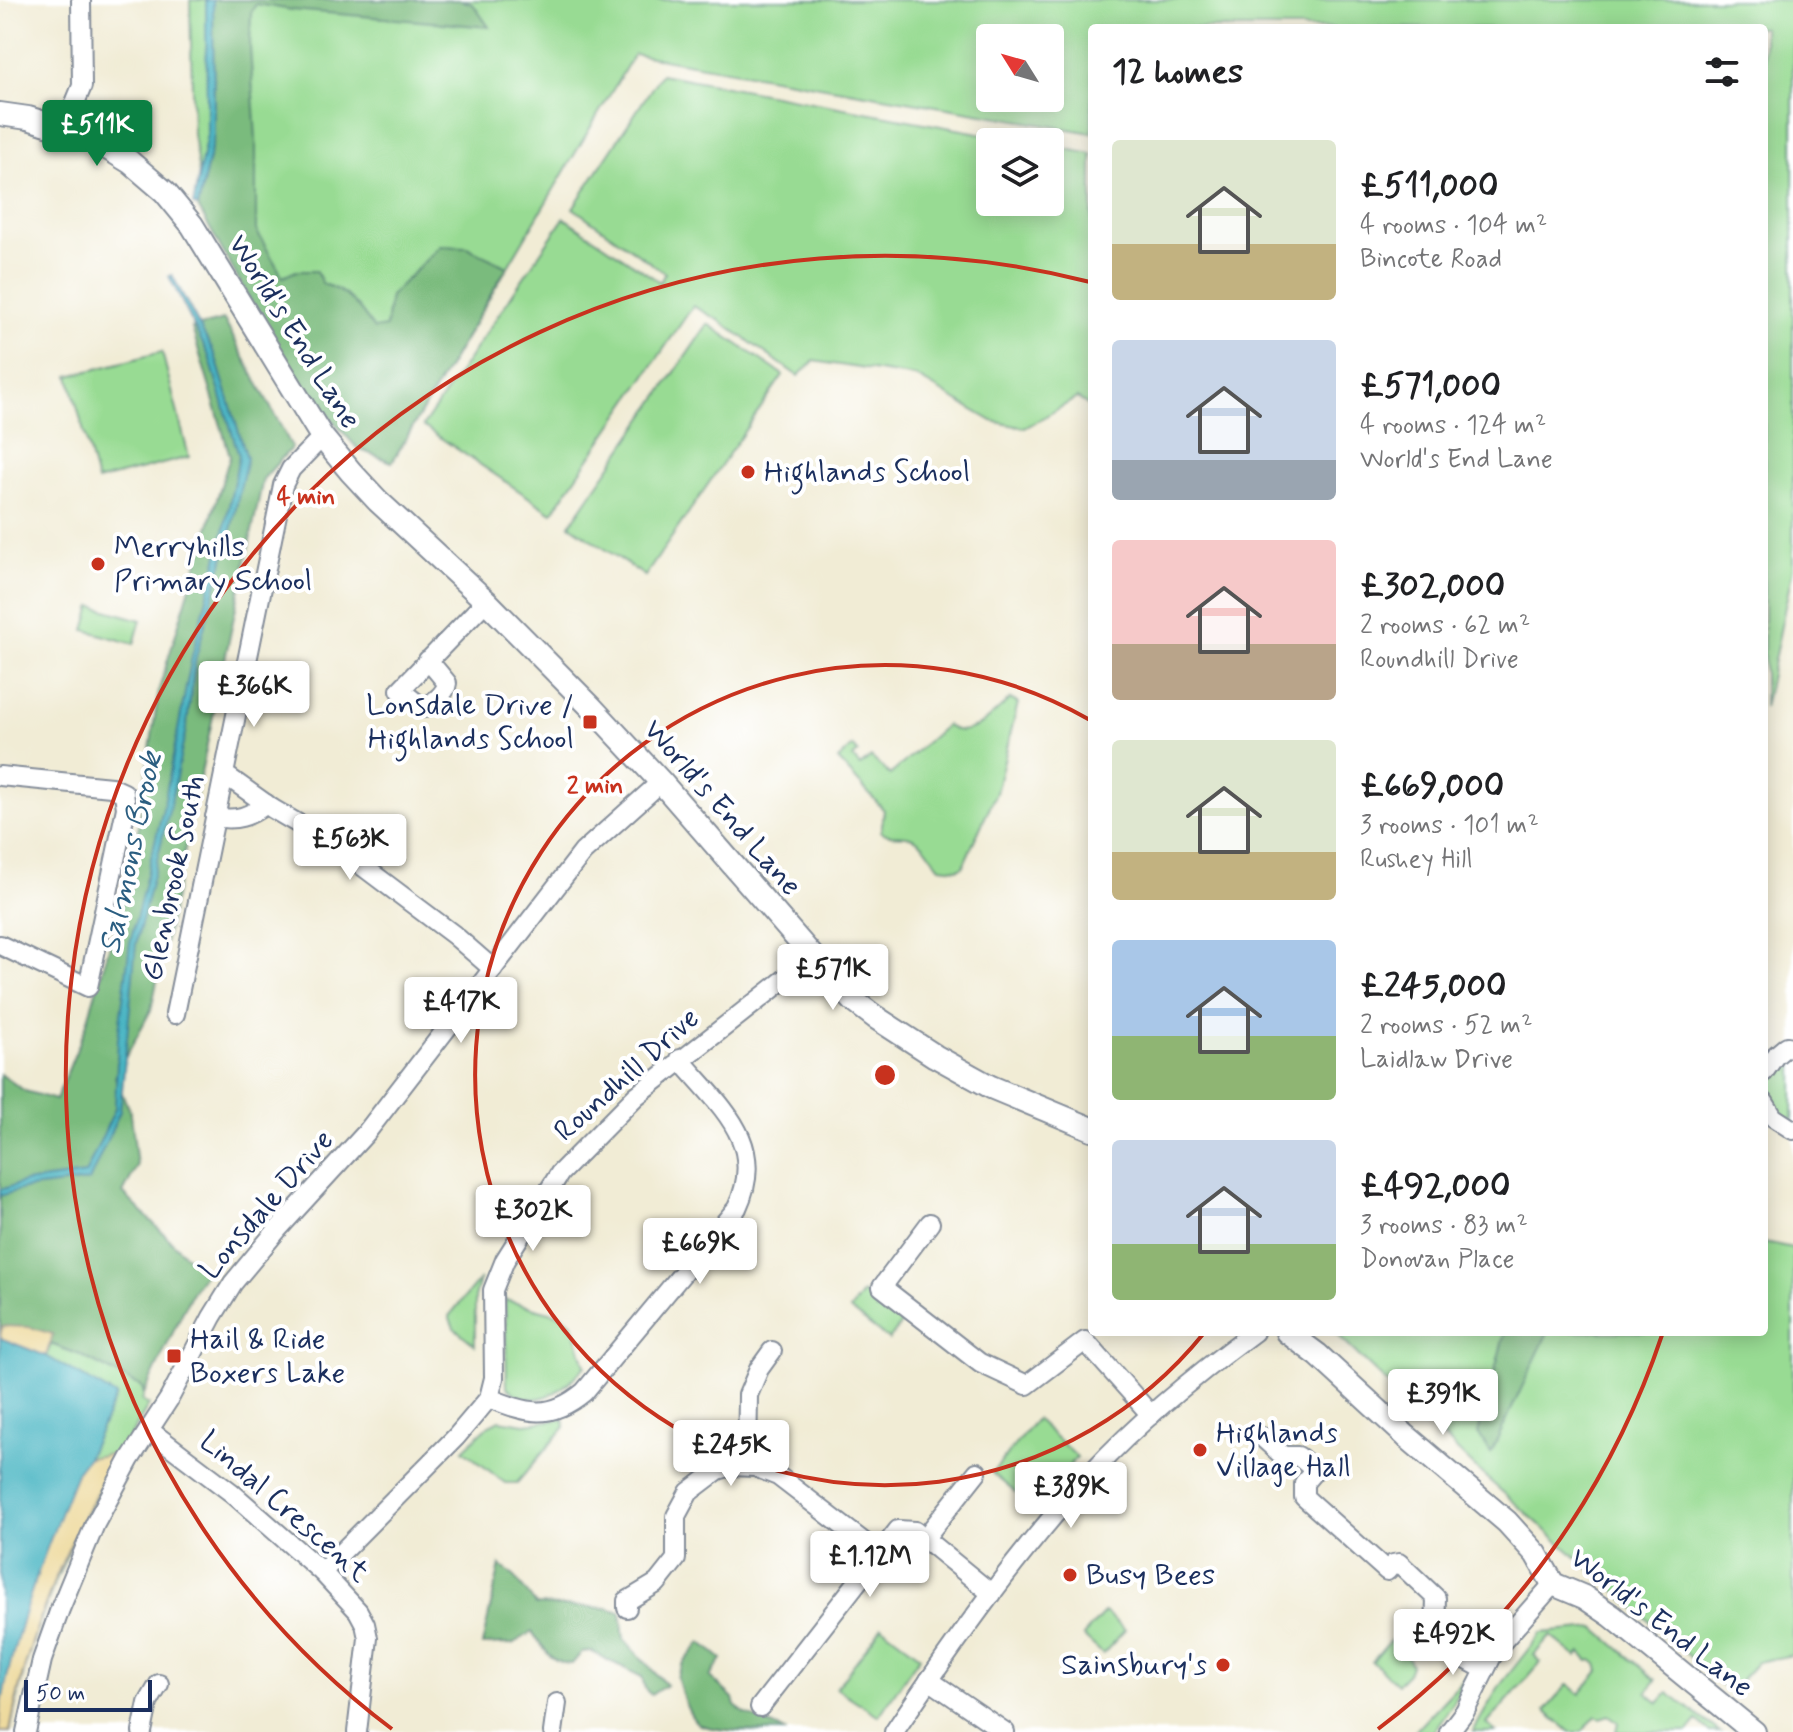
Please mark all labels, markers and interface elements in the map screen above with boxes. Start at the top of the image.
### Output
north arrow [976,24,1064,112]
map controls [976,24,1064,216]
text: 12 homes [1112,50,1243,95]
icon: filters [1700,50,1744,94]
pin: £511K [41,100,153,168]
text: £511K [60,109,134,143]
button: layers [976,128,1064,216]
text: £511,000 [1360,164,1498,209]
icon: home [1176,172,1272,268]
text: 4 rooms · 104 m² [1360,209,1547,243]
street label: World's End Lane [219,227,369,437]
text: Bincote Road [1360,243,1502,277]
text: £571,000 [1360,364,1501,409]
icon: home [1176,372,1272,468]
text: 4 rooms · 124 m² [1360,409,1546,443]
text: World's End Lane [1360,443,1553,477]
place label: Highlands School [764,453,970,495]
marker: Highlands School [739,463,757,481]
text: 4 min [277,482,335,513]
place label: Merryhills Primary School [114,528,312,601]
marker: Merryhills Primary School [89,555,107,573]
text: £302,000 [1360,564,1505,609]
icon: home [1176,572,1272,668]
text: 2 rooms · 62 m² [1360,609,1530,643]
text: Roundhill Drive [1360,643,1519,677]
pin: £366K [198,661,310,729]
text: £366K [217,670,291,704]
place label: Lonsdale Drive / Highlands School [366,686,574,762]
street label: World's End Lane [634,711,810,905]
marker: Lonsdale Drive / Highlands School [581,713,599,731]
water label: Salmons Brook [89,746,173,958]
text: £669,000 [1360,764,1504,809]
text: 2 min [567,771,623,802]
street label: Glenbrook South [133,772,215,984]
icon: home [1176,772,1272,868]
text: 3 rooms · 101 m² [1360,809,1539,843]
pin: £563K [294,814,406,882]
text: £563K [311,823,389,857]
text: Rushey Hill [1360,843,1473,877]
pin: £571K [777,944,889,1012]
text: £571K [795,953,871,987]
text: £245,000 [1360,964,1506,1009]
icon: home [1176,972,1272,1068]
pin: £417K [405,977,517,1045]
text: £417K [422,986,500,1020]
street label: Roundhill Drive [546,999,708,1151]
text: 2 rooms · 52 m² [1360,1009,1532,1043]
text: Laidlaw Drive [1360,1043,1513,1077]
centre of rings [871,1061,899,1089]
street label: Lonsdale Drive [191,1122,343,1288]
text: £492,000 [1360,1164,1510,1209]
icon: home [1176,1172,1272,1268]
pin: £302K [477,1185,589,1253]
text: £302K [494,1194,572,1228]
text: 3 rooms · 83 m² [1360,1209,1528,1243]
pin: £669K [644,1218,756,1286]
text: £669K [661,1227,739,1261]
text: Donovan Place [1360,1243,1515,1277]
place label: Hail & Ride Boxers Lake [190,1320,345,1393]
marker: Hail & Ride Boxers Lake [165,1347,183,1365]
pin: £391K [1387,1369,1499,1437]
text: £391K [1406,1378,1480,1412]
place label: Highlands Village Hall [1216,1414,1351,1487]
pin: £245K [675,1420,787,1488]
street label: Lindal Crescent [191,1422,378,1592]
text: £245K [691,1429,771,1463]
marker: Highlands Village Hall [1191,1441,1209,1459]
pin: £389K [1015,1462,1127,1530]
text: £389K [1033,1471,1109,1505]
pin: £1.12M [805,1531,935,1599]
street label: World's End Lane [1561,1539,1761,1707]
text: £1.12M [828,1540,912,1574]
place label: Busy Bees [1086,1556,1215,1595]
marker: Busy Bees [1061,1566,1079,1584]
pin: £492K [1397,1609,1509,1677]
text: £492K [1412,1618,1494,1652]
place label: Sainsbury's [1061,1646,1207,1685]
marker: Sainsbury's [1214,1656,1232,1674]
scale bar [24,1676,152,1712]
text: 50 m [36,1680,85,1708]

